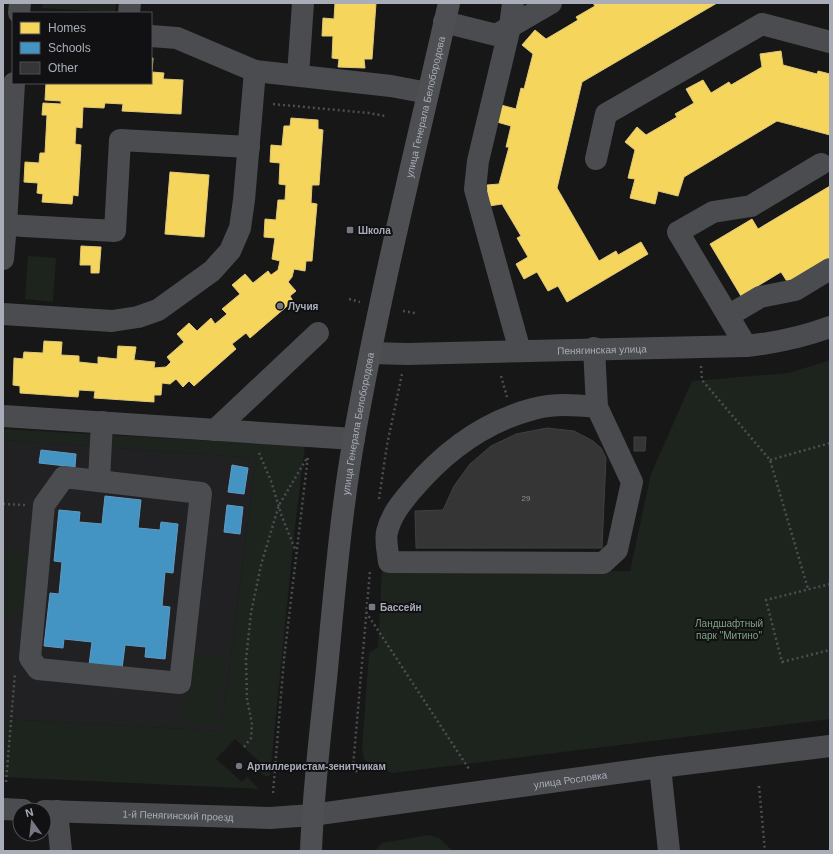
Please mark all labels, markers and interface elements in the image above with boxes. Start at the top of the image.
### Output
legend [12,12,152,84]
text: Homes [48,21,86,35]
street label: улица Генерала Белобородова [404,35,447,179]
text: Schools [48,41,91,55]
text: Other [48,61,78,75]
marker: Школа [345,225,355,235]
place label: Школа [358,225,391,236]
marker: Лучия [275,301,285,311]
place label: Лучия [288,301,319,312]
street label: Пенягинская улица [557,343,647,356]
street label: улица Генерала Белобородова [340,351,376,496]
house number: 29 [522,494,531,503]
marker: Бассейн [367,602,377,612]
place label: Бассейн [380,602,422,613]
park label: Ландшафтный парк "Митино" [695,618,763,641]
marker: Артиллеристам-зенитчикам [234,761,244,771]
place label: Артиллеристам-зенитчикам [247,761,386,772]
street label: улица Рословка [533,769,608,790]
north arrow [12,802,52,842]
text: N [24,806,35,819]
street label: 1-й Пенягинский проезд [122,808,234,823]

